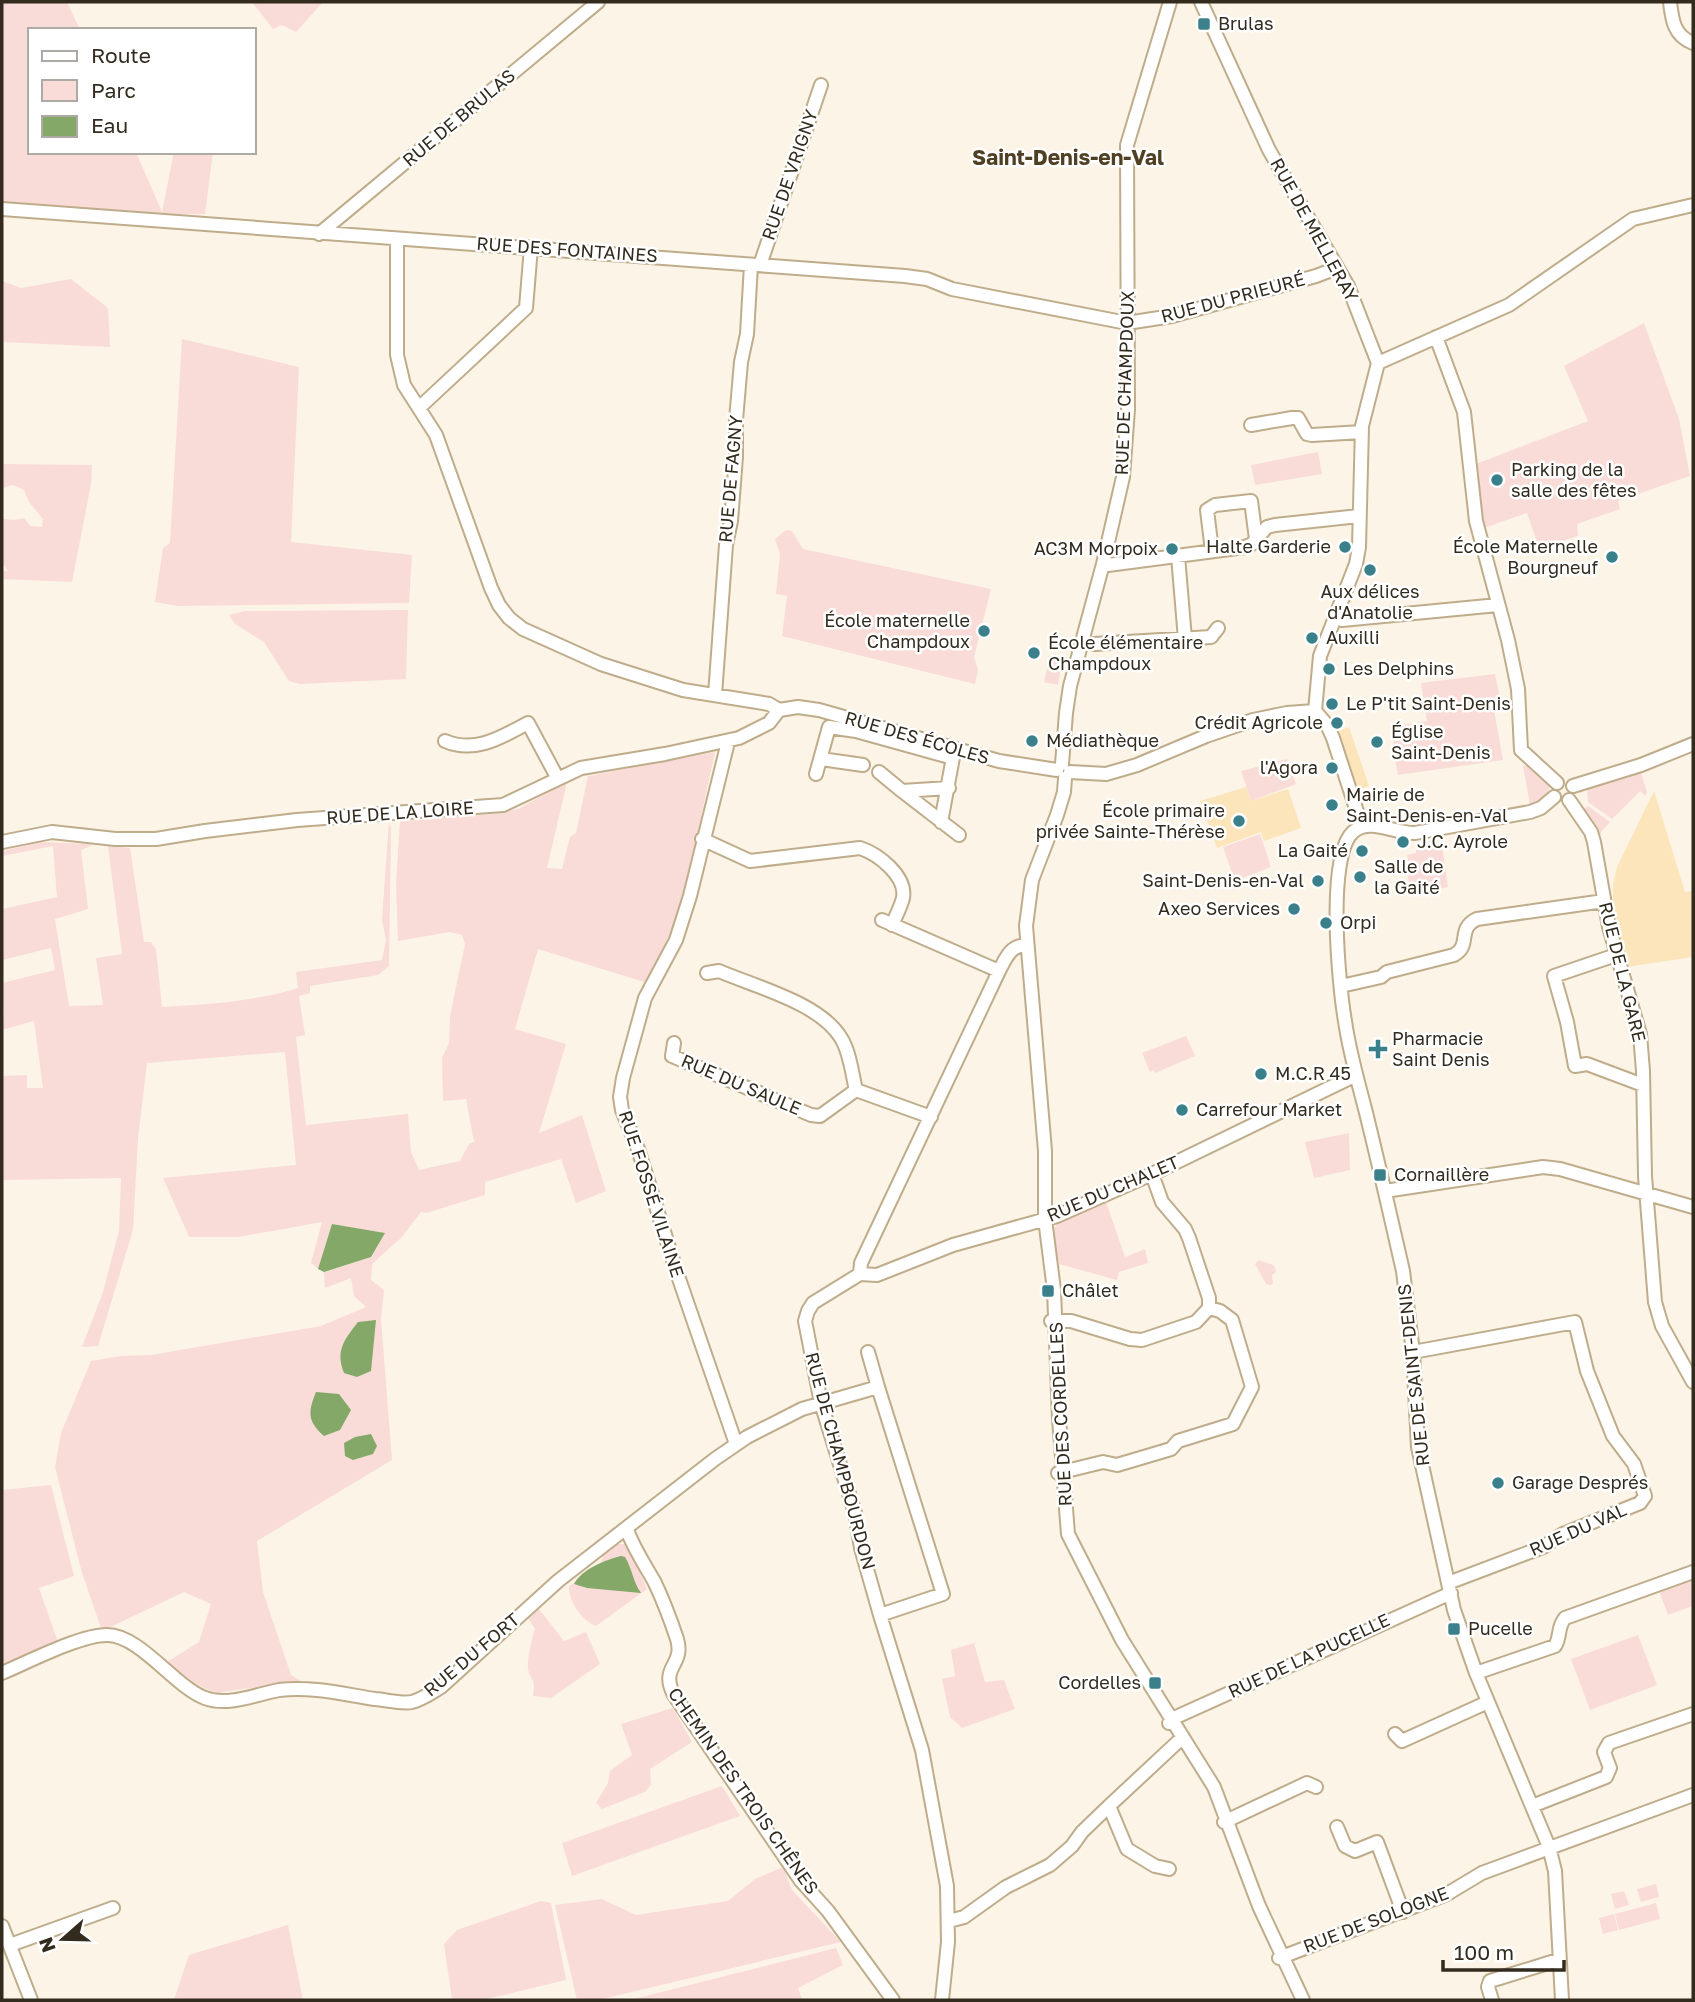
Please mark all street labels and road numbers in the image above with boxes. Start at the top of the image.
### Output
street label: RUE DE BRULAS [398,64,519,171]
street label: RUE DE VRIGNY [756,106,822,243]
street label: RUE DE MELLERAY [1266,154,1364,306]
street label: RUE DES FONTAINES [476,232,658,266]
street label: RUE DU PRIEURÉ [1158,267,1307,327]
street label: RUE DE CHAMPDOUX [1110,290,1138,476]
street label: RUE DE FAGNY [713,414,747,544]
street label: RUE DES ÉCOLES [842,706,992,768]
street label: RUE DE LA LOIRE [325,796,474,828]
street label: RUE DE LA GARE [1595,899,1651,1044]
street label: RUE DU SAULE [678,1049,805,1119]
street label: RUE FOSSÉ VILAINE [615,1108,689,1280]
street label: RUE DU CHALET [1043,1150,1182,1226]
street label: RUE DE SAINT-DENIS [1392,1283,1434,1467]
street label: RUE DES CORDELLES [1044,1321,1076,1507]
street label: RUE DE CHAMPBOURDON [801,1350,881,1572]
street label: RUE DU VAL [1526,1498,1629,1560]
street label: RUE DU FORT [419,1608,524,1701]
street label: RUE DE LA PUCELLE [1224,1608,1393,1702]
street label: CHEMIN DES TROIS CHÊNES [664,1683,824,1898]
street label: RUE DE SOLOGNE [1300,1881,1451,1957]

